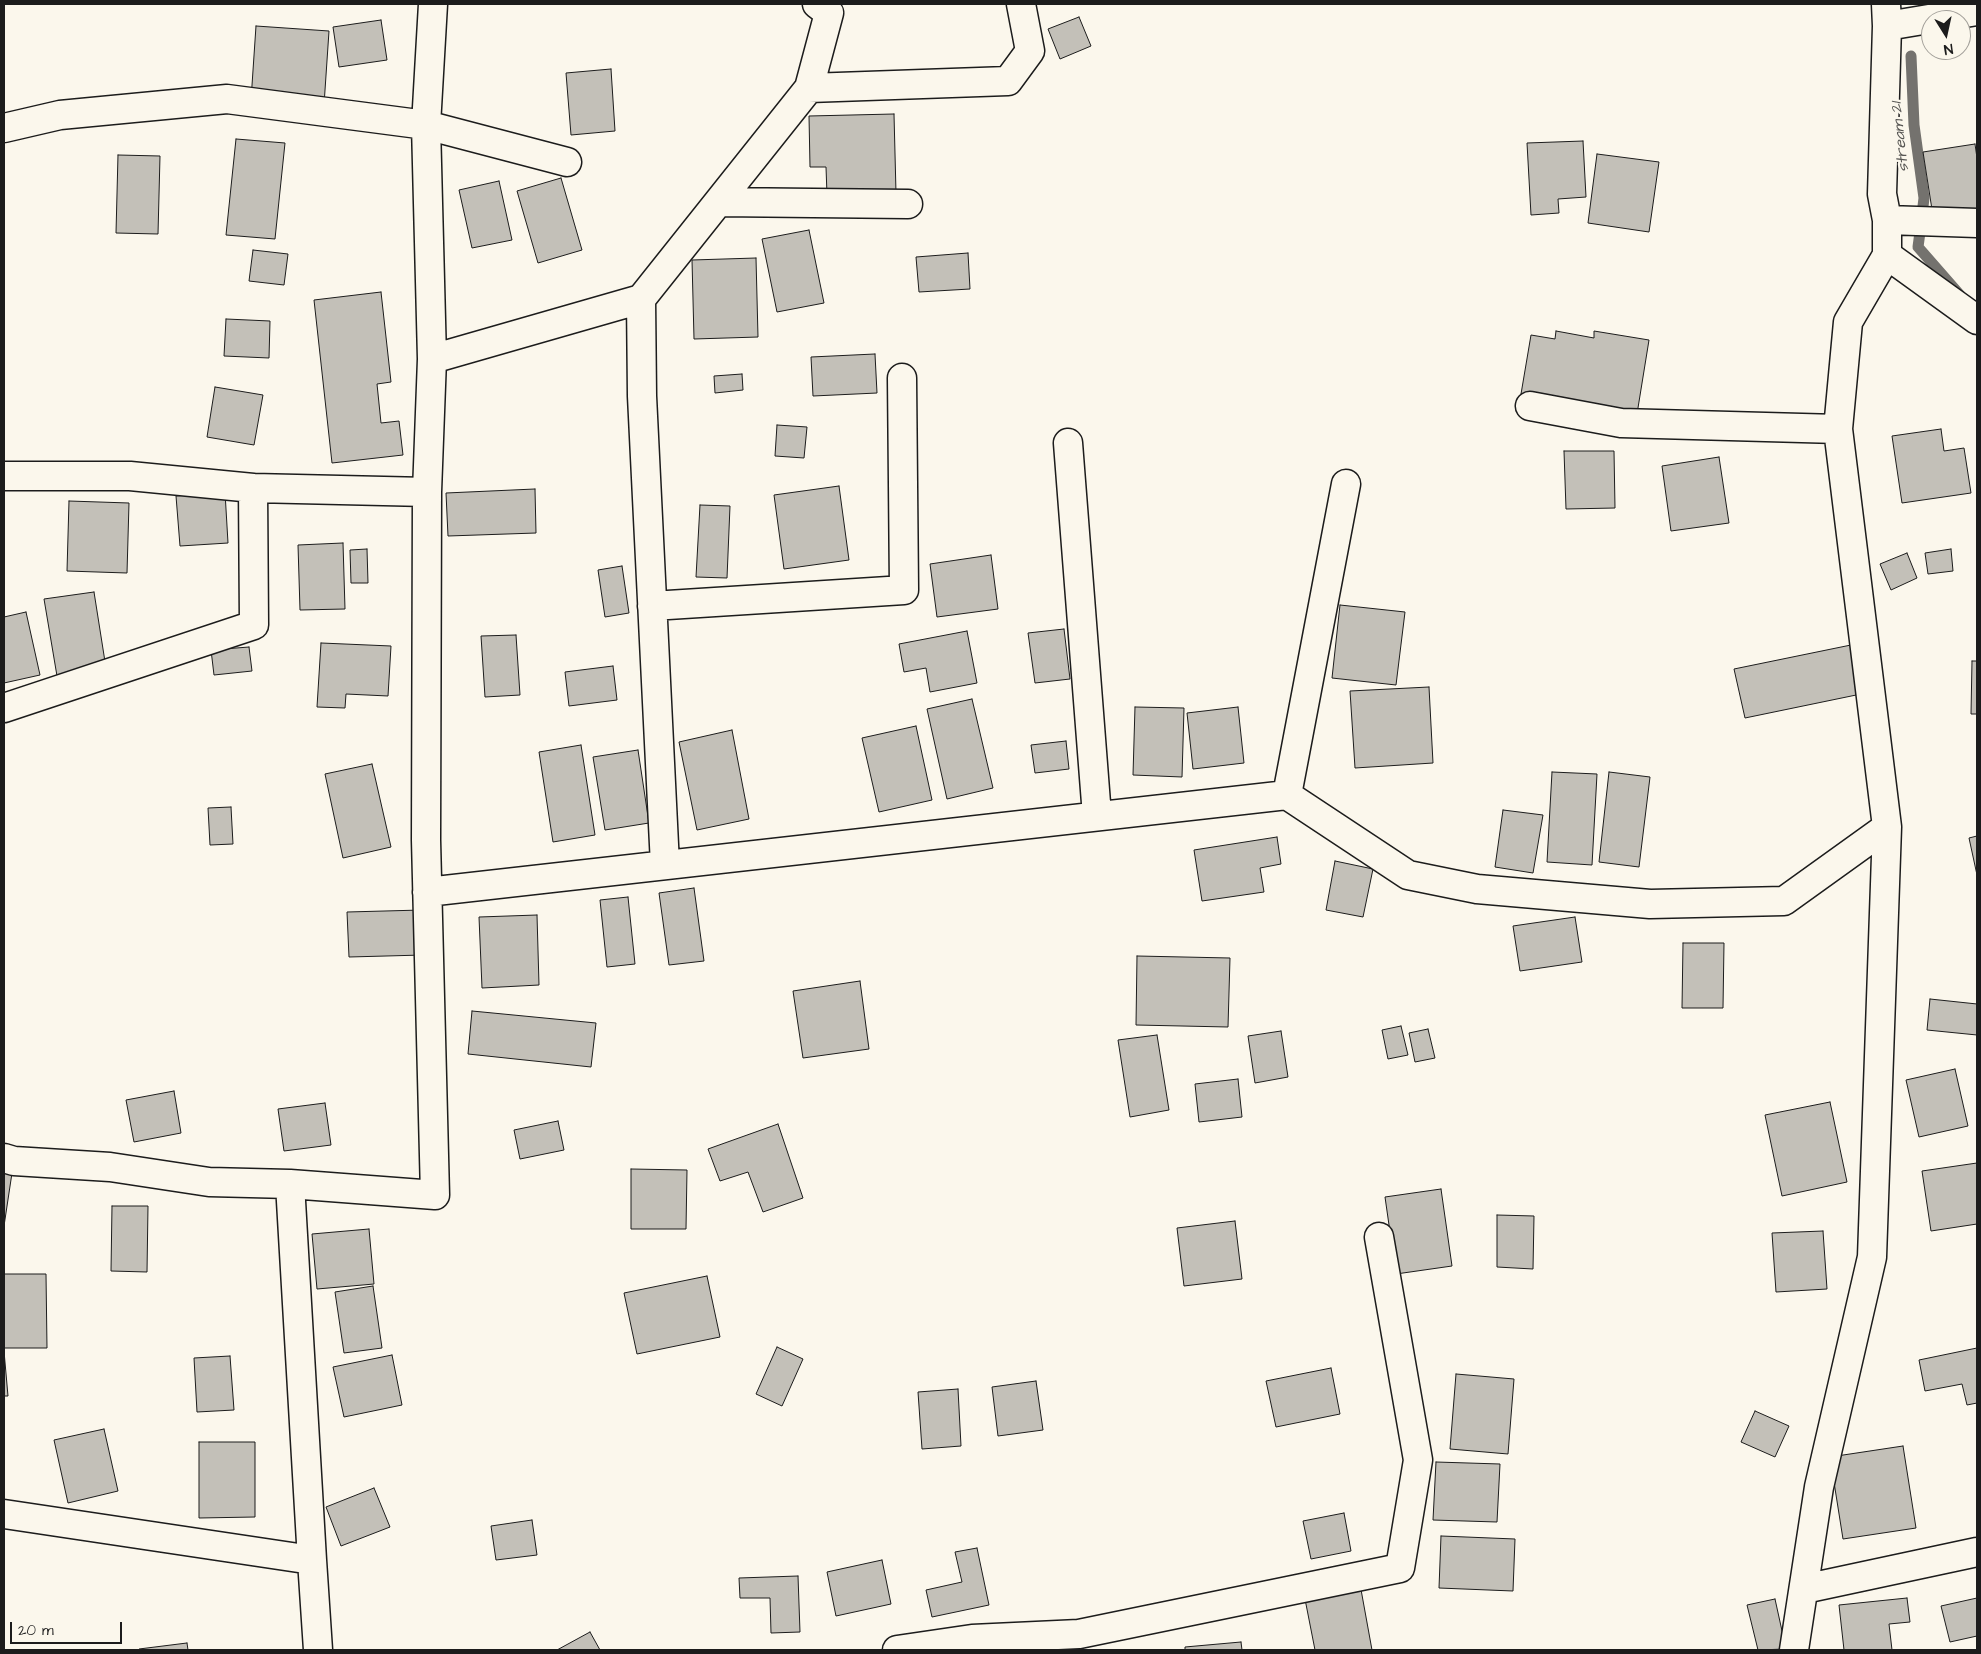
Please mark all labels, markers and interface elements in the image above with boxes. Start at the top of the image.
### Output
north arrow [1921,10,1971,60]
text: N [1942,38,1954,59]
water label: stream 21 [1888,101,1914,173]
scale bar [12,1612,125,1644]
text: 20 m [18,1620,54,1641]

